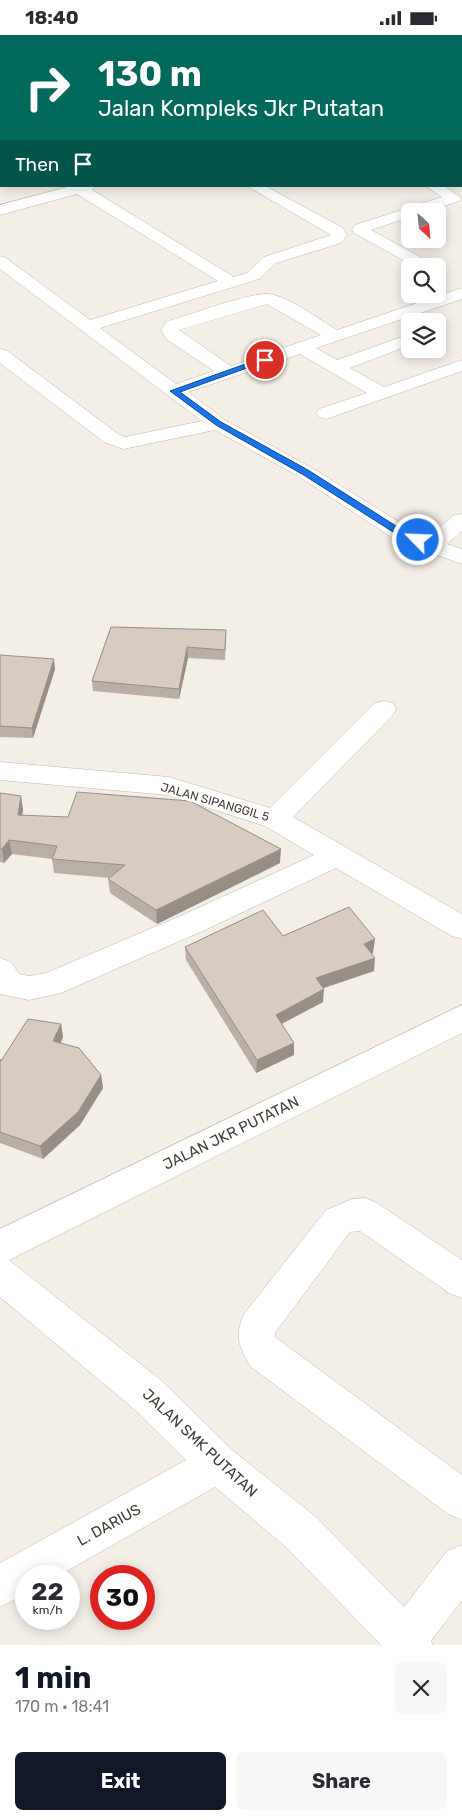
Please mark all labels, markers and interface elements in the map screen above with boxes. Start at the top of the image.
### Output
text: 18:40 [25,6,79,29]
text: 130 m [98,53,202,95]
icon: right [15,55,80,120]
text: Jalan Kompleks Jkr Putatan [98,95,384,122]
icon: arrive [69,150,97,178]
text: Then [15,153,59,176]
north arrow [401,203,446,247]
map controls [401,203,446,358]
button: search [401,258,446,303]
button: layers [401,313,446,358]
pin [244,339,286,381]
icon: arrive [251,346,279,374]
position arrow [391,513,443,565]
street label: JALAN SIPANGGIL 5 [159,780,271,824]
street label: JALAN JKR PUTATAN [160,1092,302,1174]
street label: JALAN SMK PUTATAN [139,1385,261,1501]
street label: L. DARIUS [74,1500,144,1550]
speed limit sign: 30 [90,1565,155,1630]
text: 22 [31,1577,64,1606]
text: km/h [33,1603,62,1617]
text: 1 min [15,1660,92,1696]
button: close [395,1662,447,1714]
text: 170 m · 18:41 [15,1697,109,1716]
button: Exit [15,1752,226,1810]
button: Share [236,1752,447,1810]

